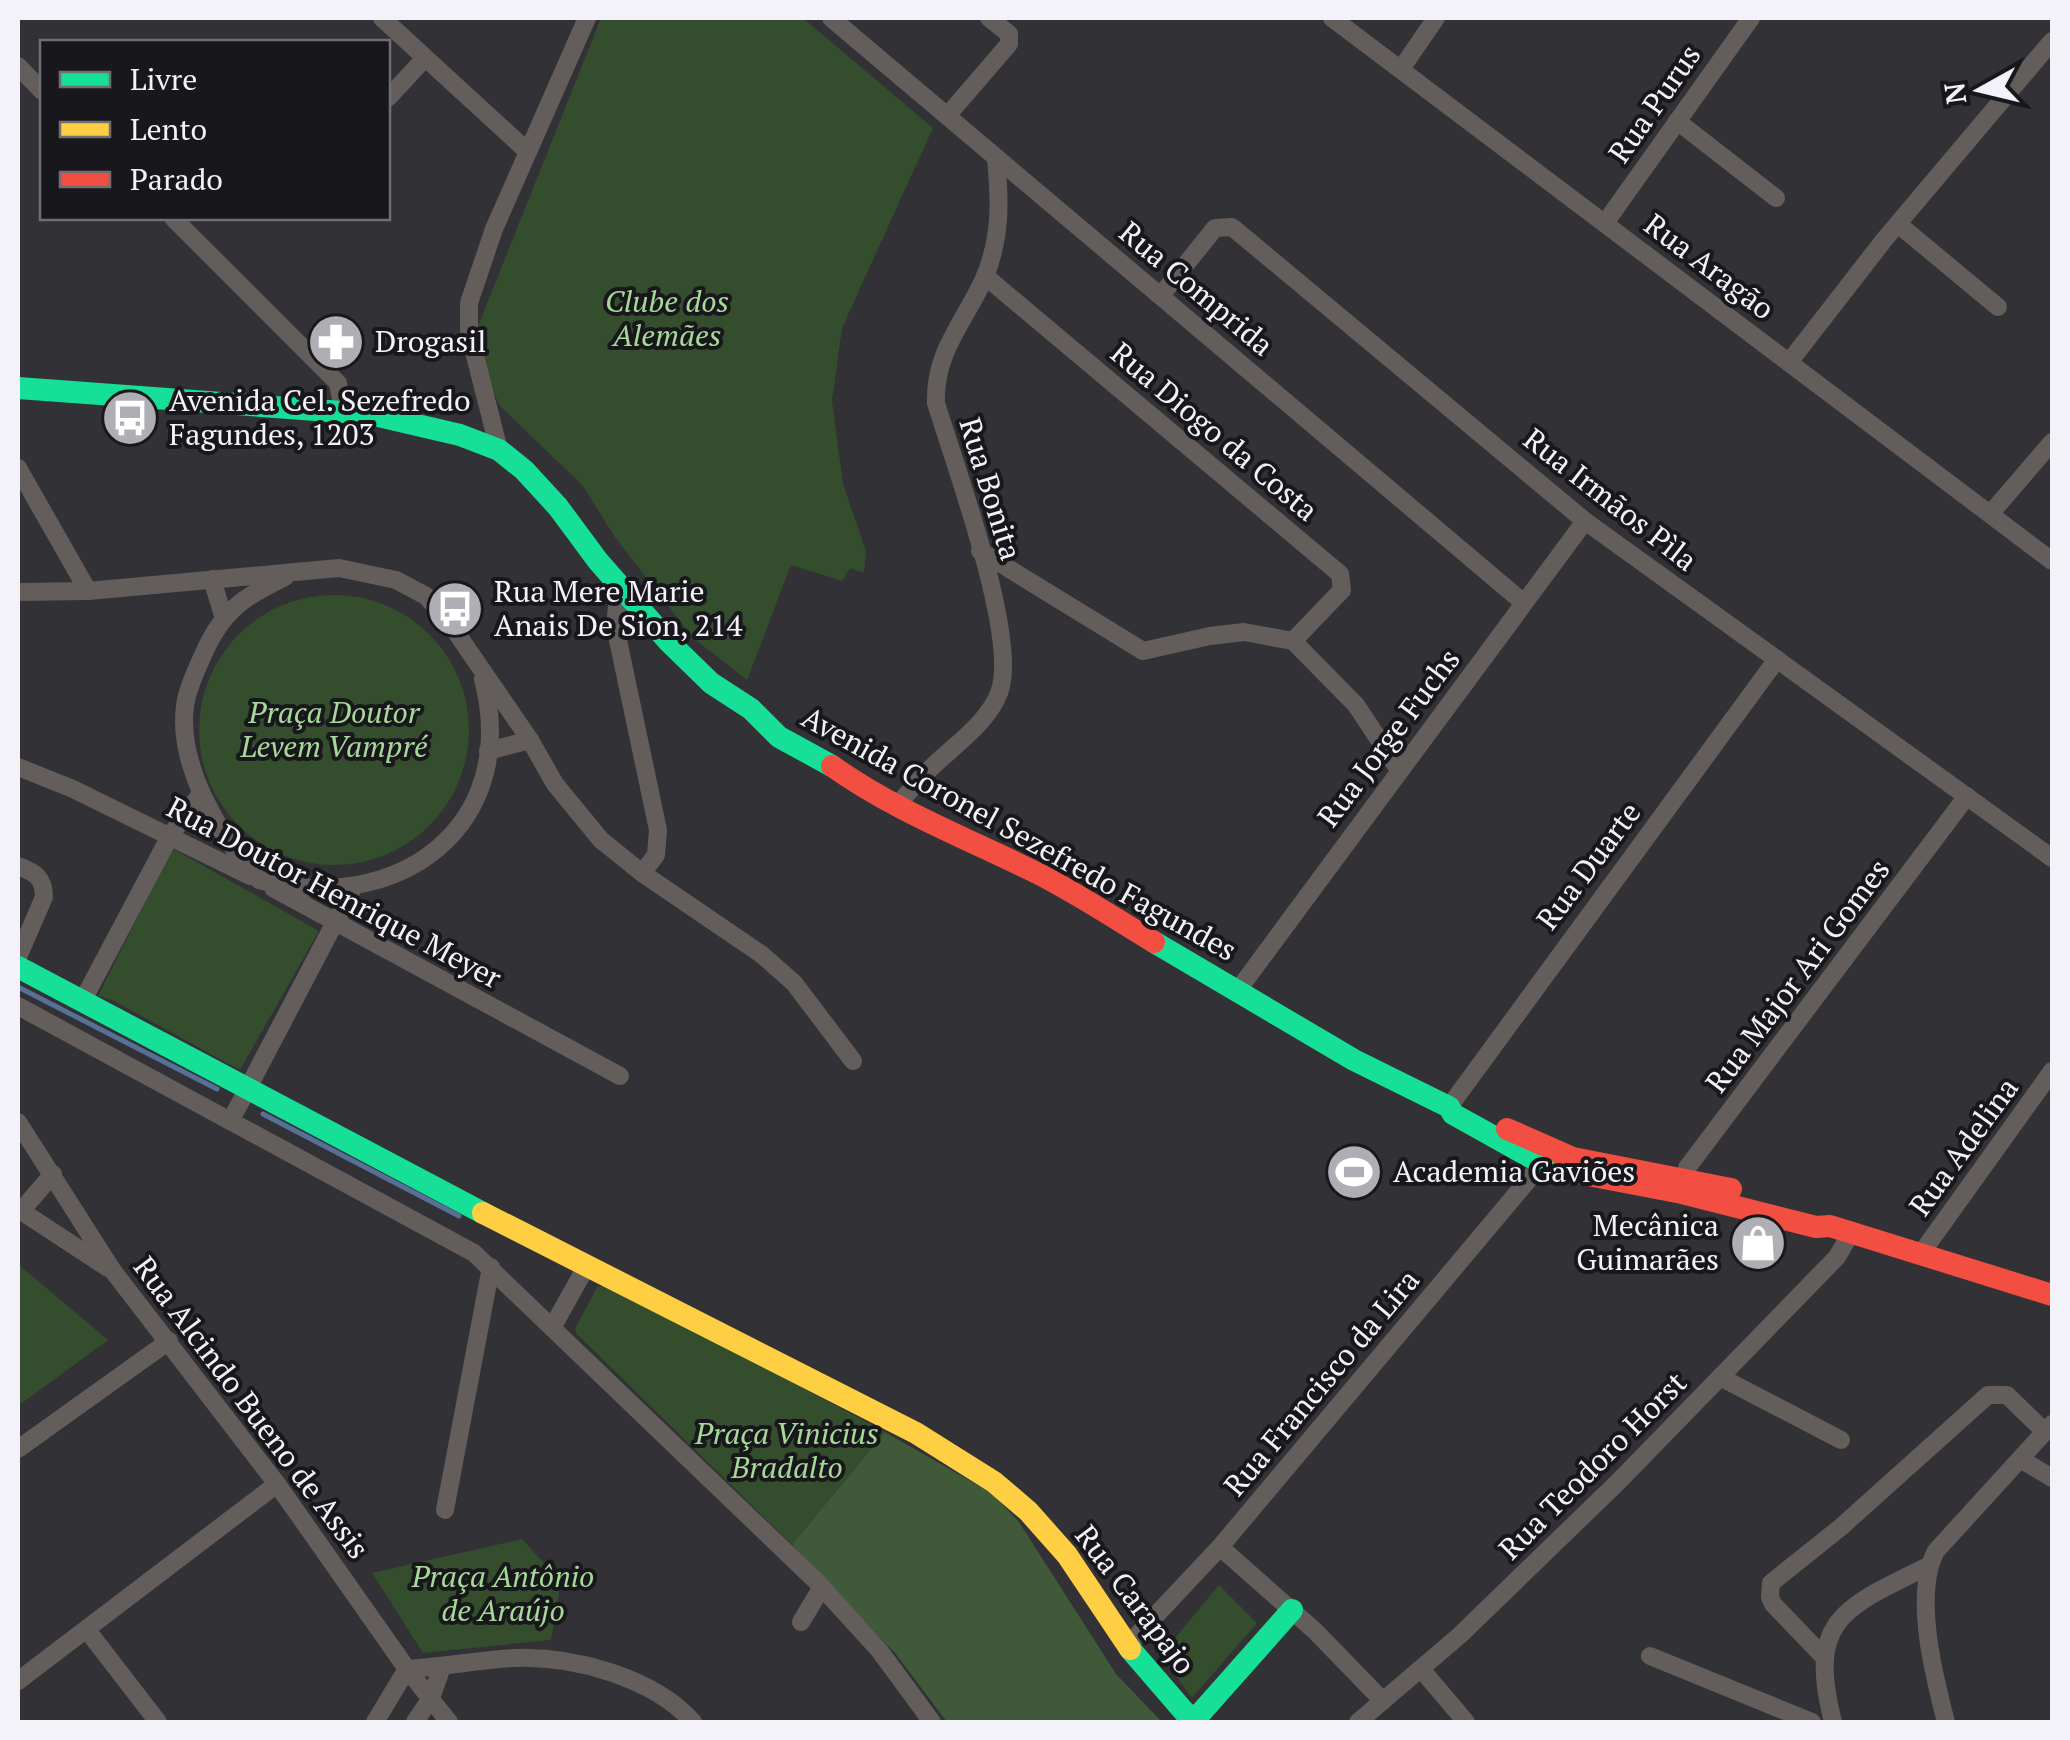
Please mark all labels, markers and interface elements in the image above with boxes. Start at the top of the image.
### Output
street label: Rua Purus [1599,36,1709,170]
legend [40,40,390,220]
north arrow [1930,40,2030,140]
text: Livre [130,59,197,99]
text: N [1935,80,1975,107]
text: Lento [130,109,207,149]
text: Parado [130,159,223,199]
street label: Rua Aragão [1637,204,1783,328]
street label: Rua Comprida [1111,212,1282,364]
park label: Clube dos Alemães [605,281,729,355]
pharmacy icon: Drogasil [306,312,366,372]
place label: Drogasil [375,321,486,361]
street label: Rua Diogo da Costa [1103,333,1327,530]
place label: Avenida Cel. Sezefredo Fagundes, 1203 [169,380,471,454]
bus stop icon: Avenida Cel. Sezefredo Fagundes, 1203 [100,388,160,448]
street label: Rua Bonita [950,413,1032,565]
street label: Rua Irmãos Pìla [1516,419,1706,580]
place label: Rua Mere Marie Anais De Sion, 214 [494,571,742,645]
bus stop icon: Rua Mere Marie Anais De Sion, 214 [425,579,485,639]
street label: Rua Jorge Fuchs [1308,640,1468,835]
park label: Praça Doutor Levem Vampré [239,692,429,766]
street label: Avenida Coronel Sezefredo Fagundes [795,697,1244,970]
street label: Rua Doutor Henrique Meyer [160,787,509,998]
street label: Rua Duarte [1527,793,1649,937]
street label: Rua Major Ari Gomes [1696,850,1898,1100]
street label: Rua Adelina [1900,1069,2027,1223]
sports icon: Academia Gaviões [1324,1142,1384,1202]
place label: Academia Gaviões [1393,1151,1635,1191]
place label: Mecânica Guimarães [1576,1205,1719,1279]
shop icon: Mecânica Guimarães [1728,1213,1788,1273]
street label: Rua Alcindo Bueno de Assis [125,1248,379,1567]
street label: Rua Francisco da Lira [1215,1261,1428,1504]
street label: Rua Teodoro Horst [1490,1363,1695,1568]
park label: Praça Vinicius Bradalto [694,1413,879,1487]
street label: Rua Carapajo [1066,1517,1205,1682]
park label: Praça Antônio de Araújo [411,1556,594,1630]

